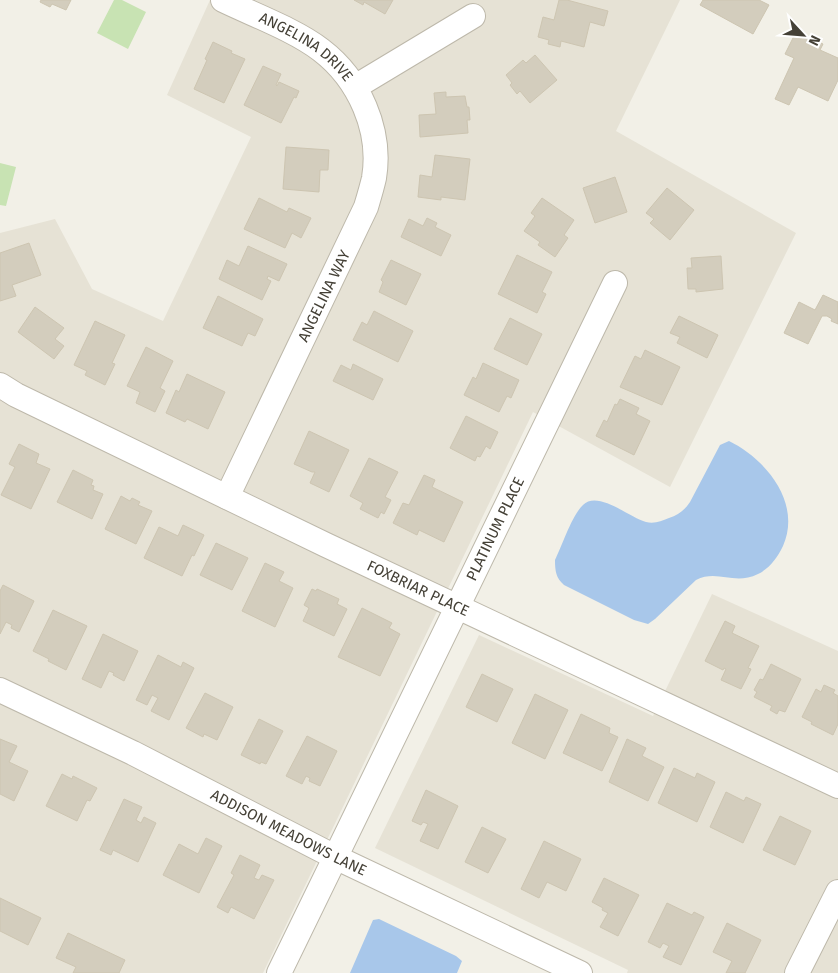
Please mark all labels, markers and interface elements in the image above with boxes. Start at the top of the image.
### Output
street label: ANGELINA DRIVE [256,9,357,85]
north arrow [778,10,828,60]
text: N [805,33,824,48]
street label: ANGELINA WAY [294,247,354,345]
street label: PLATINUM PLACE [462,474,528,584]
street label: FOXBRIAR PLACE [364,557,472,620]
street label: ADDISON MEADOWS LANE [208,786,369,880]

